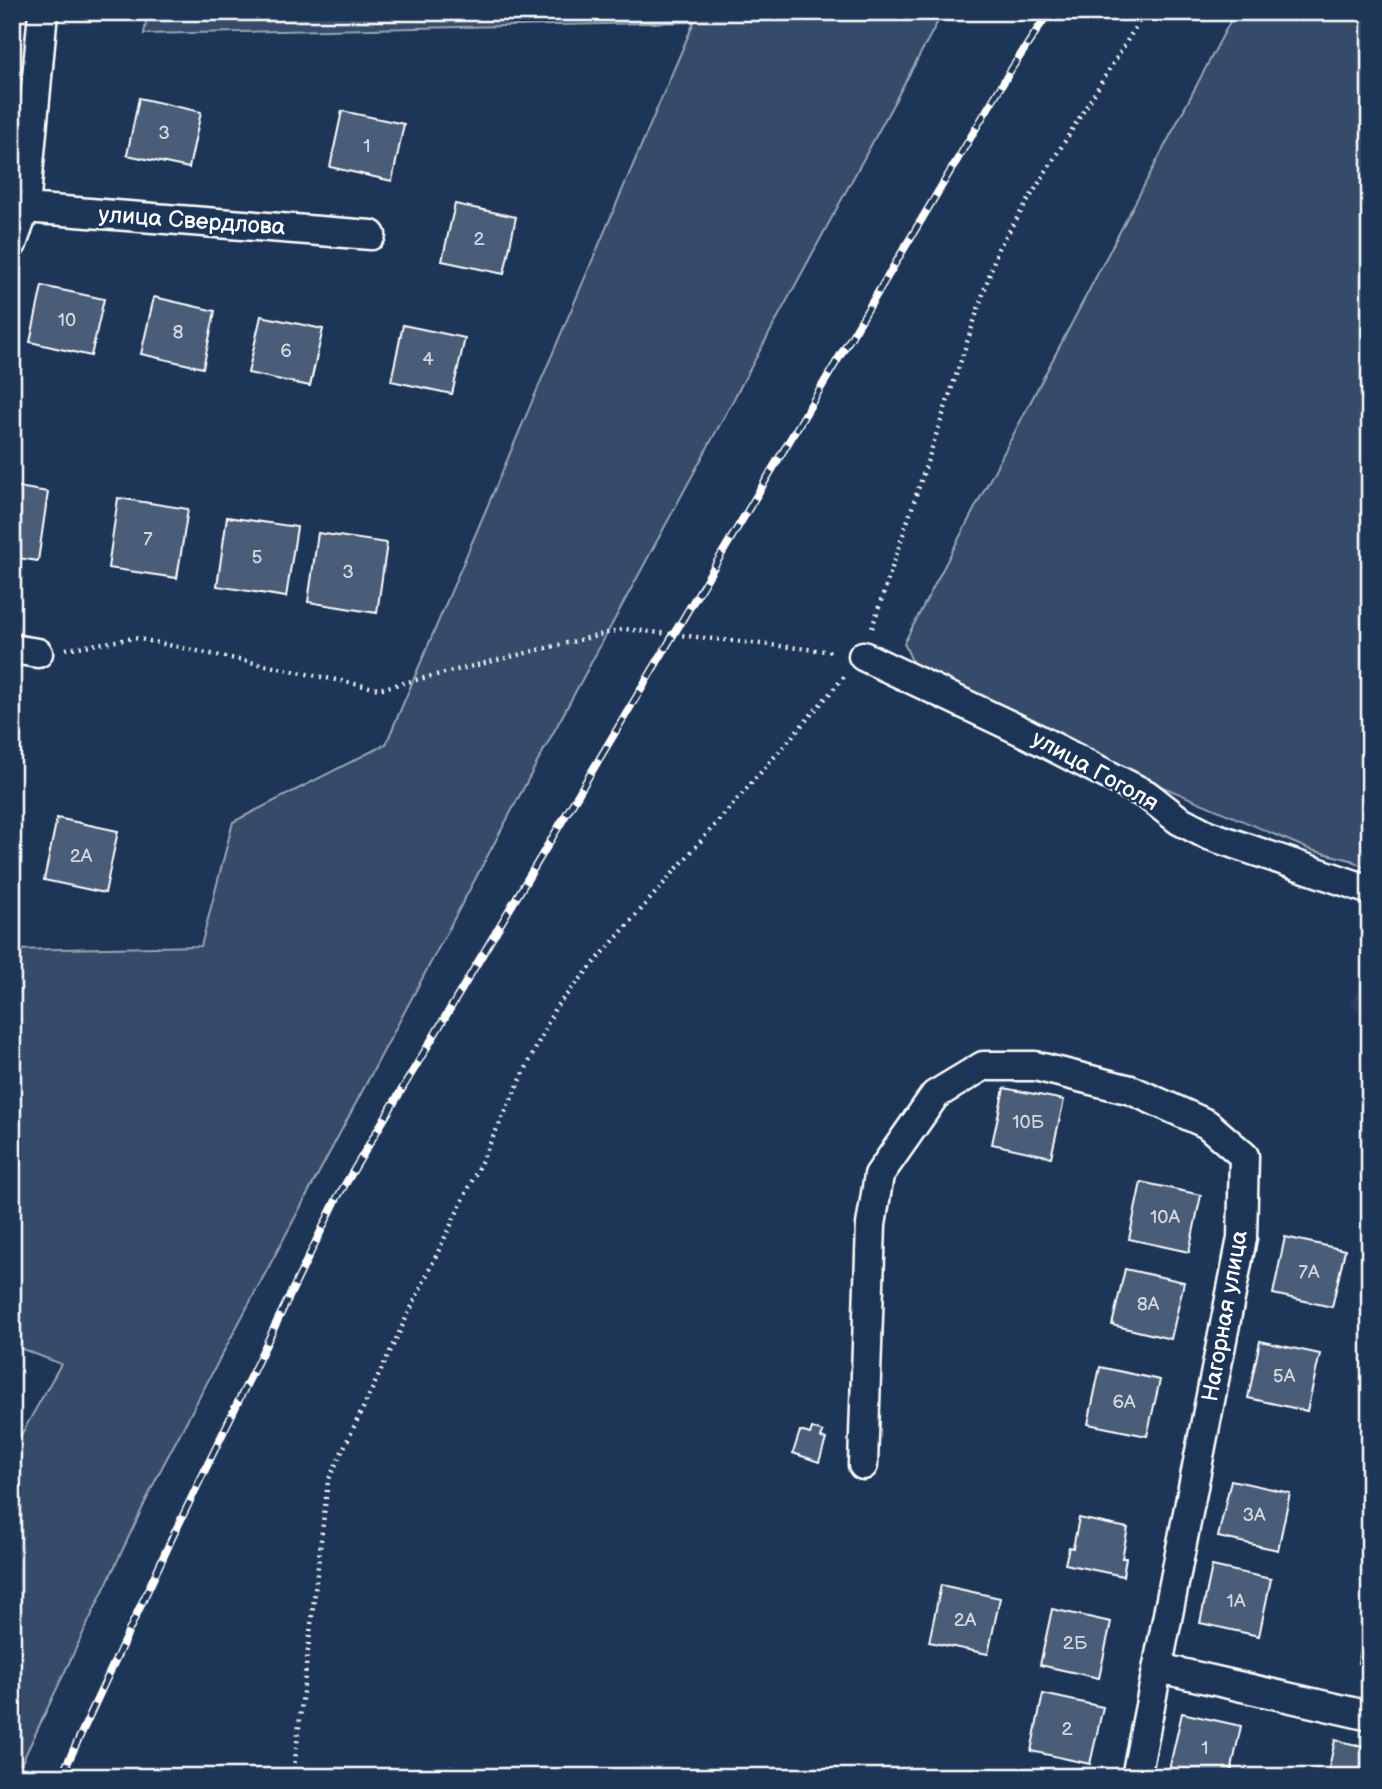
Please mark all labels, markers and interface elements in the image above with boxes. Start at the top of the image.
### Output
house number: 3 [158,122,170,145]
house number: 1 [363,135,371,158]
street label: улица Свердлова [98,201,287,242]
house number: 2 [473,228,485,251]
house number: 10 [58,309,76,332]
house number: 8 [172,321,184,344]
house number: 6 [280,340,292,363]
house number: 4 [422,348,434,371]
house number: 7 [143,528,153,551]
house number: 5 [252,546,263,569]
house number: 3 [342,561,354,584]
street label: улица Гоголя [1027,725,1163,817]
house number: 2А [70,845,93,868]
house number: 10Б [1012,1111,1045,1134]
house number: 10А [1150,1206,1181,1229]
street label: Нагорная улица [1196,1228,1254,1404]
house number: 7А [1299,1261,1320,1284]
house number: 8А [1137,1293,1160,1316]
house number: 5А [1273,1365,1296,1388]
house number: 6А [1112,1391,1136,1414]
house number: 3А [1242,1504,1266,1527]
house number: 1А [1227,1590,1246,1613]
house number: 2А [954,1609,977,1632]
house number: 2Б [1063,1632,1088,1655]
house number: 2 [1061,1718,1073,1741]
house number: 1 [1201,1737,1209,1760]

